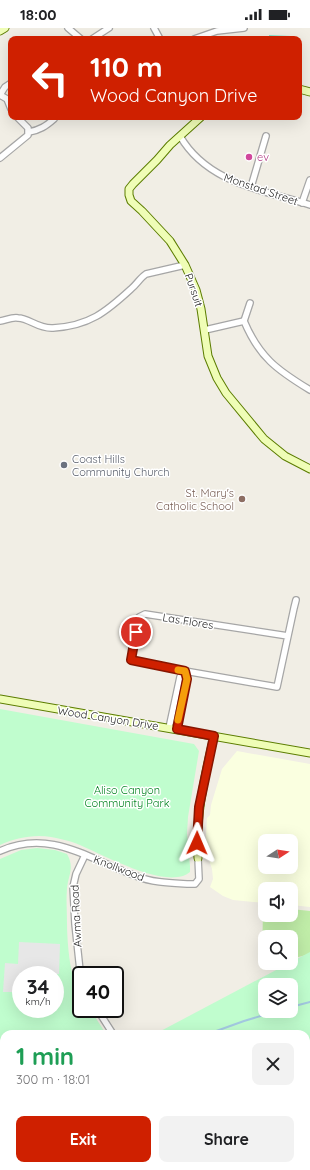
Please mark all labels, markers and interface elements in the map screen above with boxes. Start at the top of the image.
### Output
text: 18:00 [20,5,57,24]
text: 110 m [90,49,163,84]
icon: left [24,52,76,104]
text: Wood Canyon Drive [90,84,257,107]
place label: ev [257,150,269,164]
marker: ev [244,152,254,162]
street label: Monstad Street [222,170,300,208]
street label: Pursuit [182,271,206,309]
place label: Coast Hills Community Church [72,452,169,479]
marker: Coast Hills Community Church [59,460,69,470]
place label: St. Mary's Catholic School [156,486,234,513]
marker: St. Mary's Catholic School [237,494,247,504]
street label: Las Flores [162,610,214,632]
pin [119,615,153,649]
icon: arrive [125,621,147,643]
street label: Wood Canyon Drive [56,703,160,733]
park label: Aliso Canyon Community Park [84,783,170,810]
position arrow [176,822,218,864]
north arrow [258,834,298,874]
map controls [258,834,298,1018]
street label: Knollwood [92,852,146,884]
button: sound [258,882,298,922]
street label: Awma Road [67,885,85,947]
button: search [258,930,298,970]
speed limit sign: 40 [72,966,124,1018]
text: 34 [27,974,49,999]
button: layers [258,978,298,1018]
text: km/h [25,995,51,1008]
text: 1 min [16,1041,74,1071]
button: close [252,1043,294,1085]
text: 300 m · 18:01 [16,1071,90,1087]
button: Exit [16,1116,151,1162]
button: Share [159,1116,294,1162]

